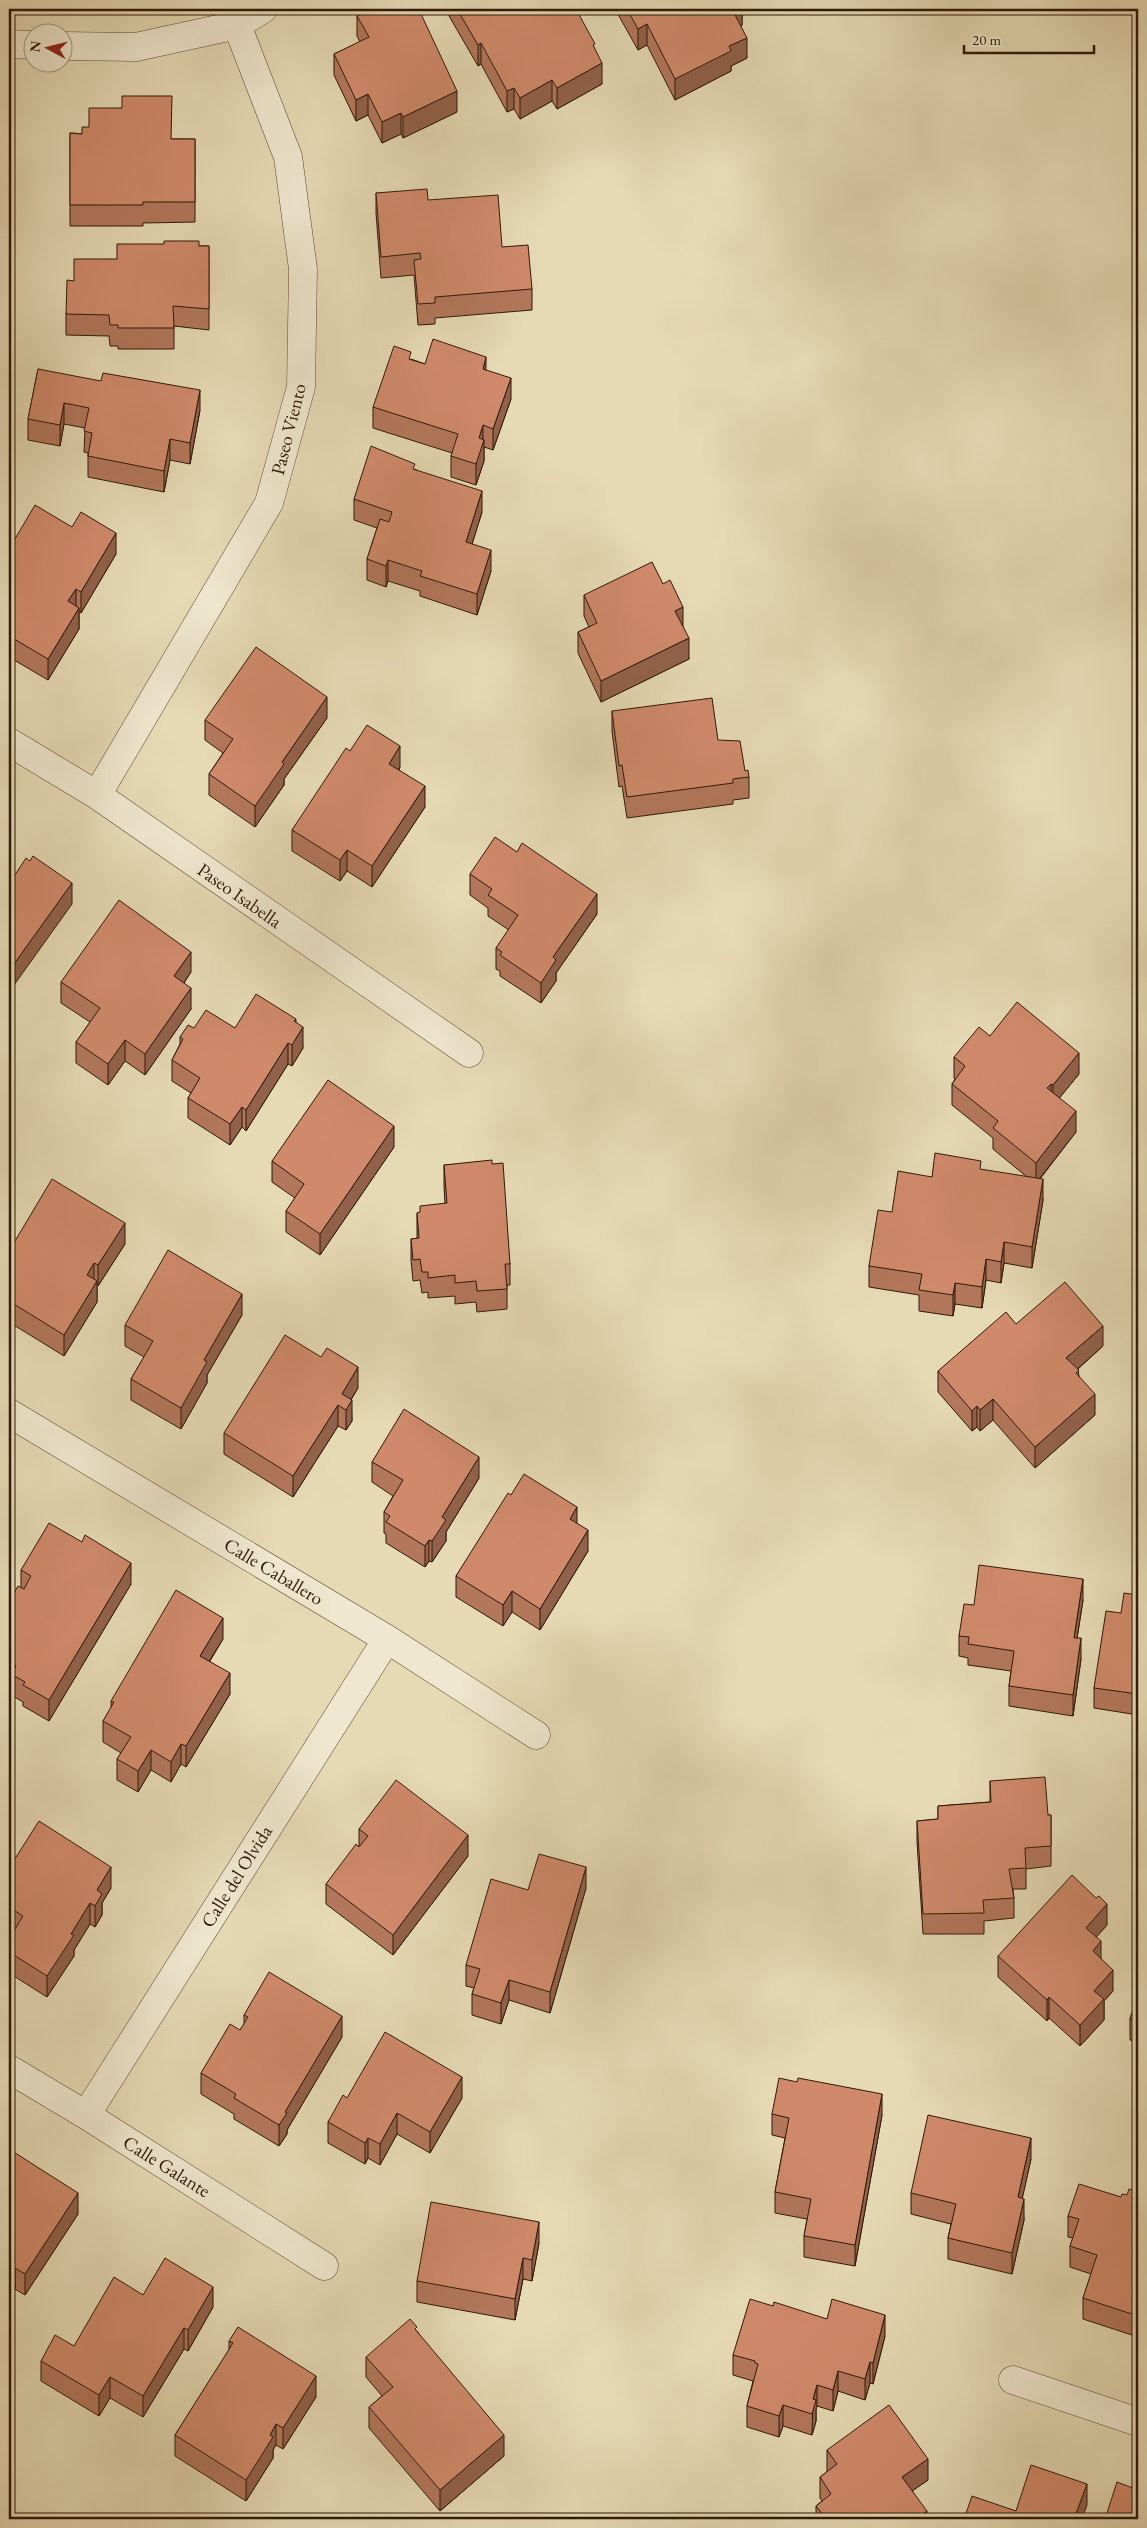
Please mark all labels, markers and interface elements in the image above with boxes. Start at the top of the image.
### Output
north arrow [22,22,72,72]
scale bar [964,22,1094,54]
text: 20 m [972,30,1001,49]
text: N [25,39,45,53]
street label: Paseo Viento [265,381,312,478]
street label: Paseo Isabella [193,857,287,934]
street label: Calle Caballero [219,1532,328,1611]
street label: Calle del Olvida [195,1820,278,1932]
street label: Calle Galante [118,2130,215,2203]

